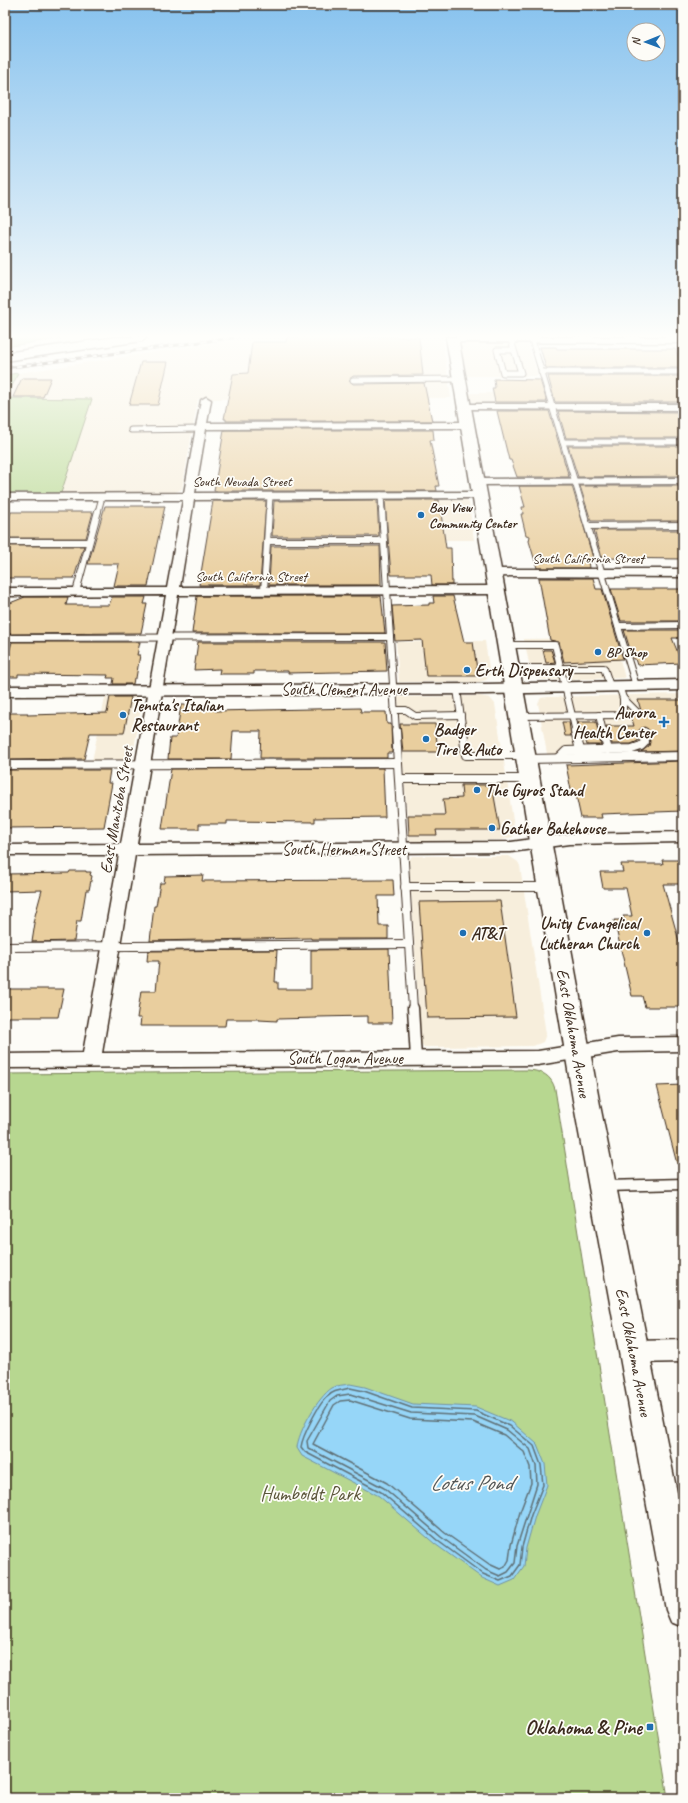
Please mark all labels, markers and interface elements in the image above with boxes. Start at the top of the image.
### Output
north arrow [626,22,666,62]
text: N [629,36,643,46]
street label: South Nevada Street [192,473,293,490]
place label: Bay View Community Center [429,499,519,532]
marker: Bay View Community Center [416,510,426,520]
street label: South California Street [532,550,646,567]
street label: South California Street [195,568,309,585]
place label: BP Shop [606,644,649,661]
marker: BP Shop [593,647,603,657]
place label: Erth Dispensary [475,660,574,681]
marker: Erth Dispensary [462,665,472,675]
street label: South Clement Avenue [281,679,408,700]
place label: Tenuta's Italian Restaurant [131,695,224,736]
place label: Aurora Health Center [573,702,657,743]
marker: Tenuta's Italian Restaurant [118,710,128,720]
marker: Aurora Health Center [658,716,670,728]
place label: Badger Tire & Auto [434,719,503,760]
marker: Badger Tire & Auto [421,734,431,744]
street label: East Manitoba Street [95,743,138,875]
place label: The Gyros Stand [485,780,586,801]
marker: The Gyros Stand [472,785,482,795]
place label: Gather Bakehouse [500,818,608,839]
marker: Gather Bakehouse [487,823,497,833]
street label: South Herman Street [282,839,409,860]
place label: Unity Evangelical Lutheran Church [539,913,642,954]
place label: AT&T [471,923,508,944]
marker: AT&T [458,928,468,938]
marker: Unity Evangelical Lutheran Church [642,928,652,938]
street label: East Oklahoma Avenue [552,967,595,1101]
street label: South Logan Avenue [287,1048,404,1069]
street label: East Oklahoma Avenue [611,1286,657,1419]
water label: Lotus Pond [430,1469,518,1497]
park label: Humboldt Park [260,1481,361,1506]
place label: Oklahoma & Pine [525,1715,643,1740]
marker: Oklahoma & Pine [645,1722,655,1732]

